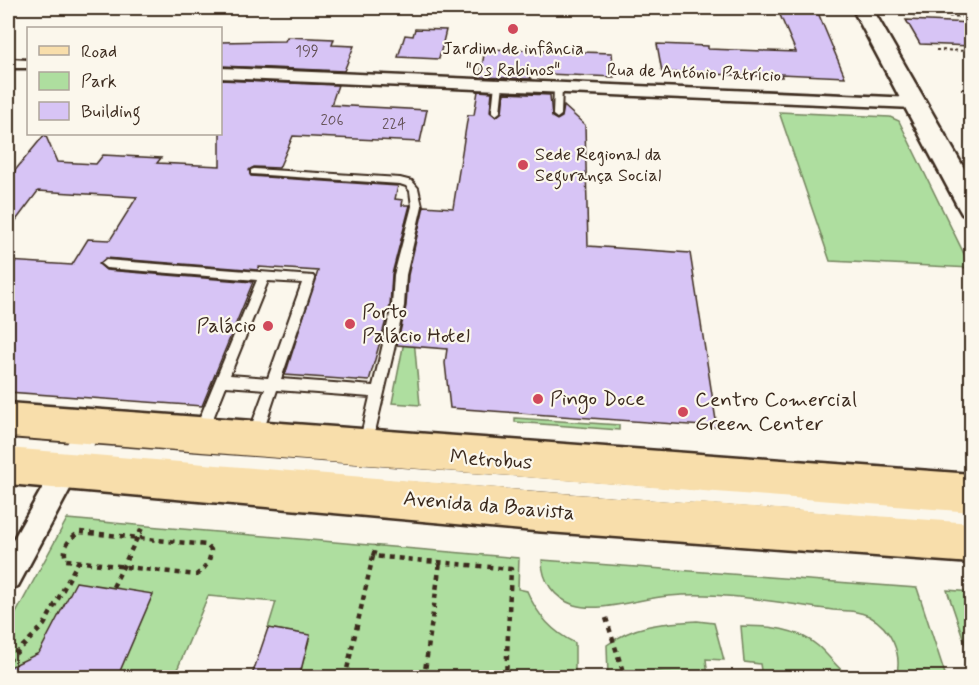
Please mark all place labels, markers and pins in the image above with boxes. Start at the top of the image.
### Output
marker: Jardim de infância "Os Rabinos" [506,22,520,36]
place label: Jardim de infância "Os Rabinos" [442,37,584,82]
place label: Sede Regional da Segurança Social [535,143,662,190]
marker: Sede Regional da Segurança Social [516,158,530,172]
place label: Porto Palácio Hotel [362,298,470,350]
place label: Palácio [196,312,256,340]
marker: Porto Palácio Hotel [343,317,357,331]
marker: Palácio [261,319,275,333]
place label: Pingo Doce [550,385,645,414]
place label: Centro Comercial Green Center [695,386,857,438]
marker: Pingo Doce [531,392,545,406]
marker: Centro Comercial Green Center [676,405,690,419]

